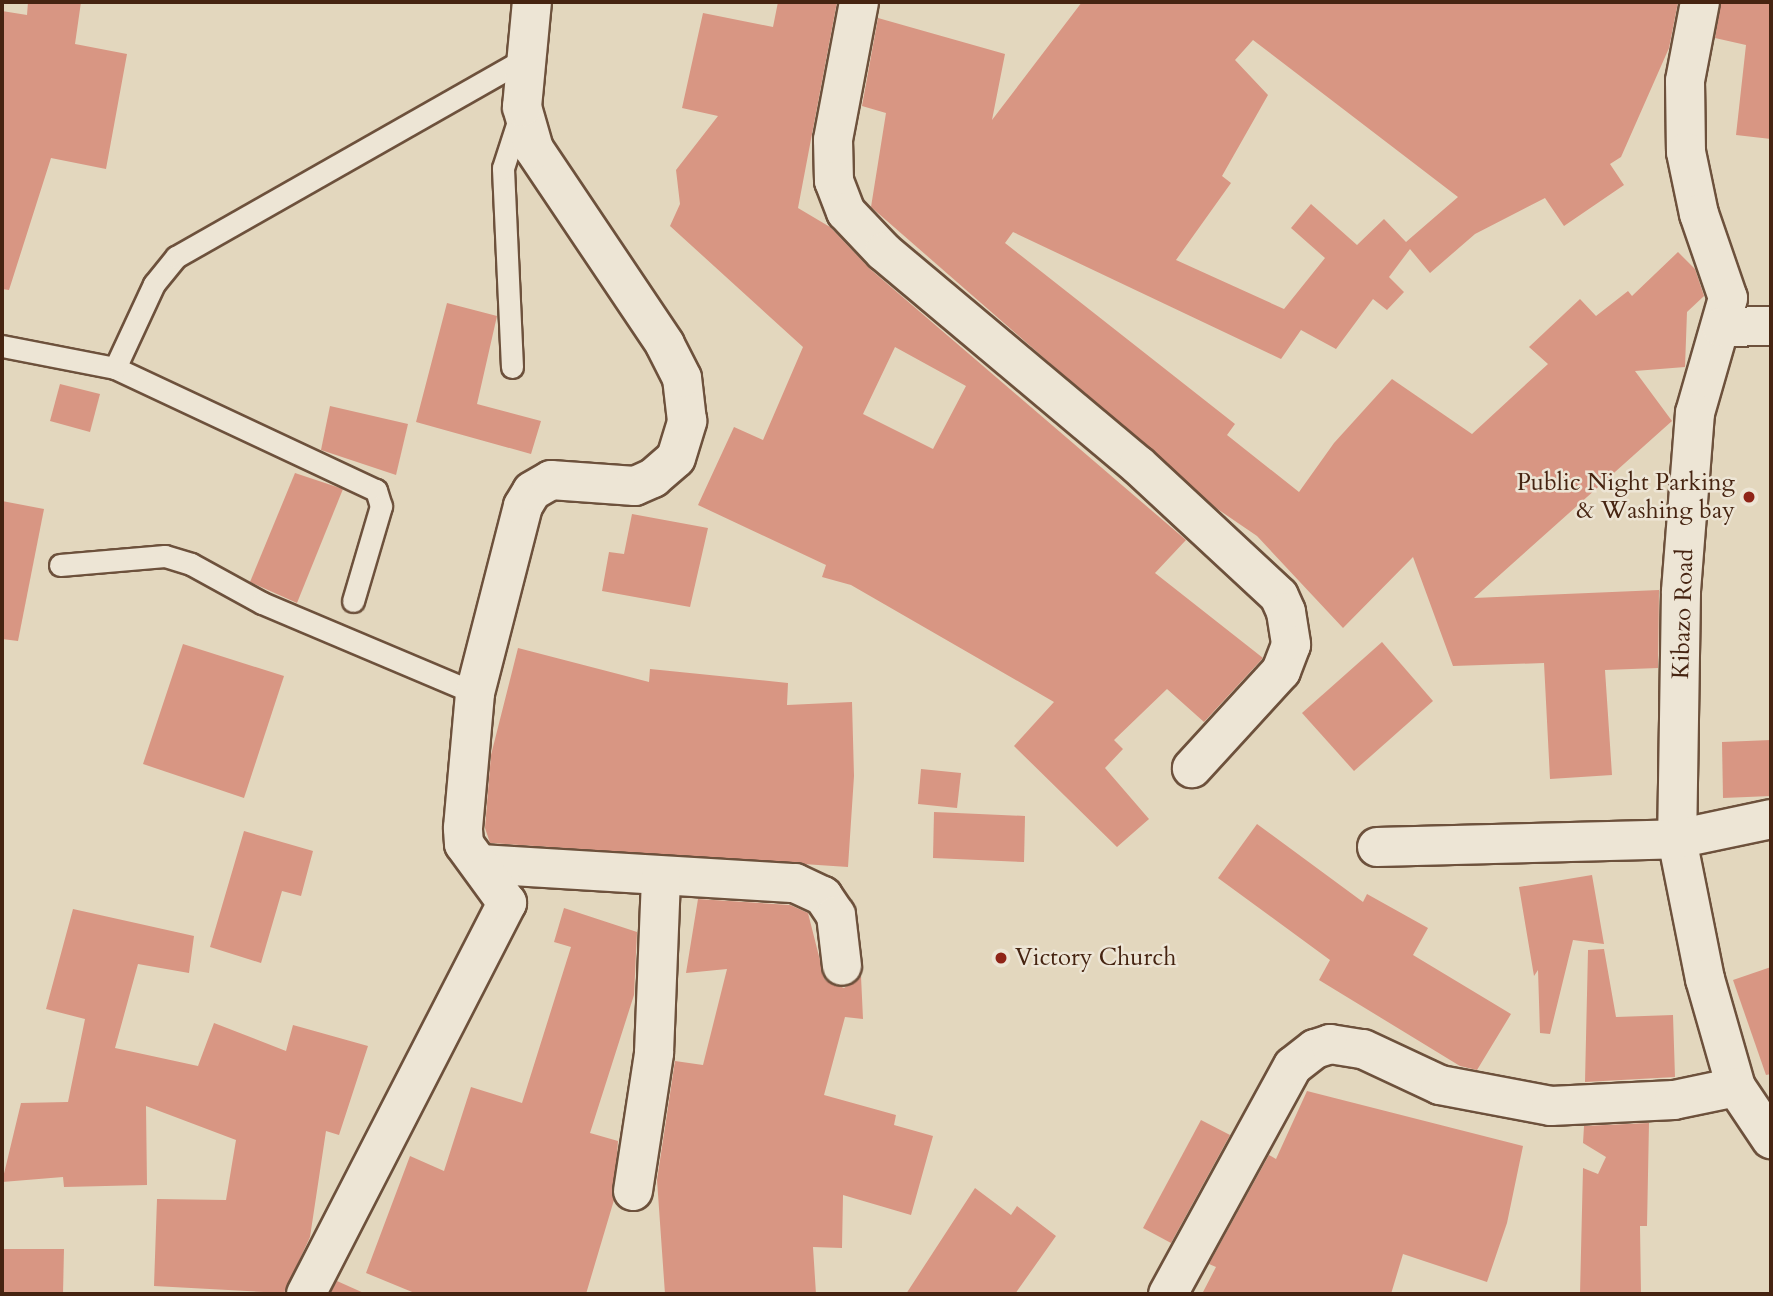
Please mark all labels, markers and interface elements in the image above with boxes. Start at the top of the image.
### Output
place label: Public Night Parking & Washing bay [1517,469,1735,525]
marker: Public Night Parking & Washing bay [1741,489,1757,505]
street label: Kibazo Road [1666,548,1700,680]
place label: Victory Church [1015,944,1176,972]
marker: Victory Church [993,950,1009,966]

